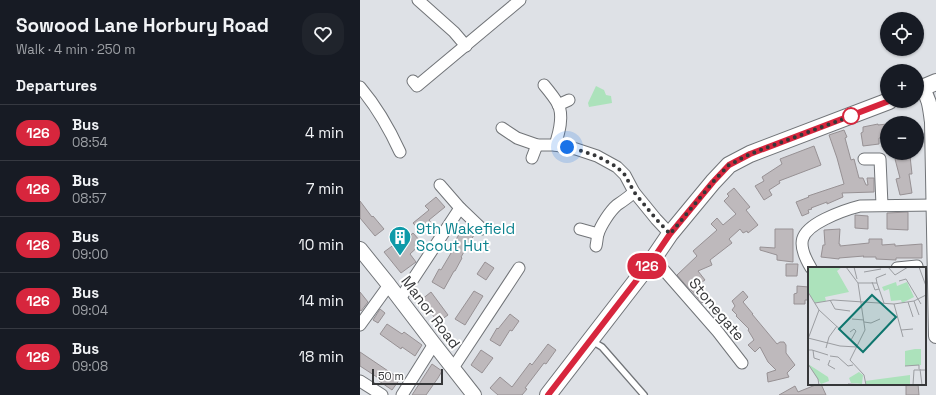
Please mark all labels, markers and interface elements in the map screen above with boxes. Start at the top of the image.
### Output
map controls [880,12,924,160]
button: locate [880,12,924,56]
text: Sowood Lane Horbury Road [16,13,269,38]
button: heart [302,13,344,55]
text: Walk · 4 min · 250 m [16,41,135,58]
button: + [880,64,924,108]
text: Departures [16,76,97,95]
unlabelled marker [842,107,860,125]
text: Bus [72,115,99,134]
button: − [880,116,924,160]
text: 4 min [305,123,344,142]
text: 126 [26,124,50,142]
text: 08:54 [72,134,108,151]
your location [557,137,577,157]
text: Bus [72,171,99,190]
text: 7 min [306,179,344,198]
text: 126 [26,180,50,198]
text: 08:57 [72,190,107,207]
place label: 9th Wakefield Scout Hut [416,219,515,255]
building icon: 9th Wakefield Scout Hut [387,224,413,257]
text: Bus [72,227,99,246]
text: 10 min [298,235,344,254]
text: 126 [26,236,50,254]
text: 09:00 [72,246,108,263]
line badge: 126 [624,253,670,279]
text: 126 [635,257,659,275]
inset map [808,267,926,385]
street label: Manor Road [397,272,465,352]
street label: Stonegate [685,274,749,344]
text: Bus [72,283,99,302]
text: 14 min [299,291,344,310]
text: 126 [26,292,50,310]
text: 09:04 [72,302,108,319]
text: Bus [72,339,99,358]
text: 18 min [299,347,344,366]
text: 126 [26,348,50,366]
text: 09:08 [72,358,108,375]
scale bar [372,367,443,386]
text: 50 m [378,369,404,383]

